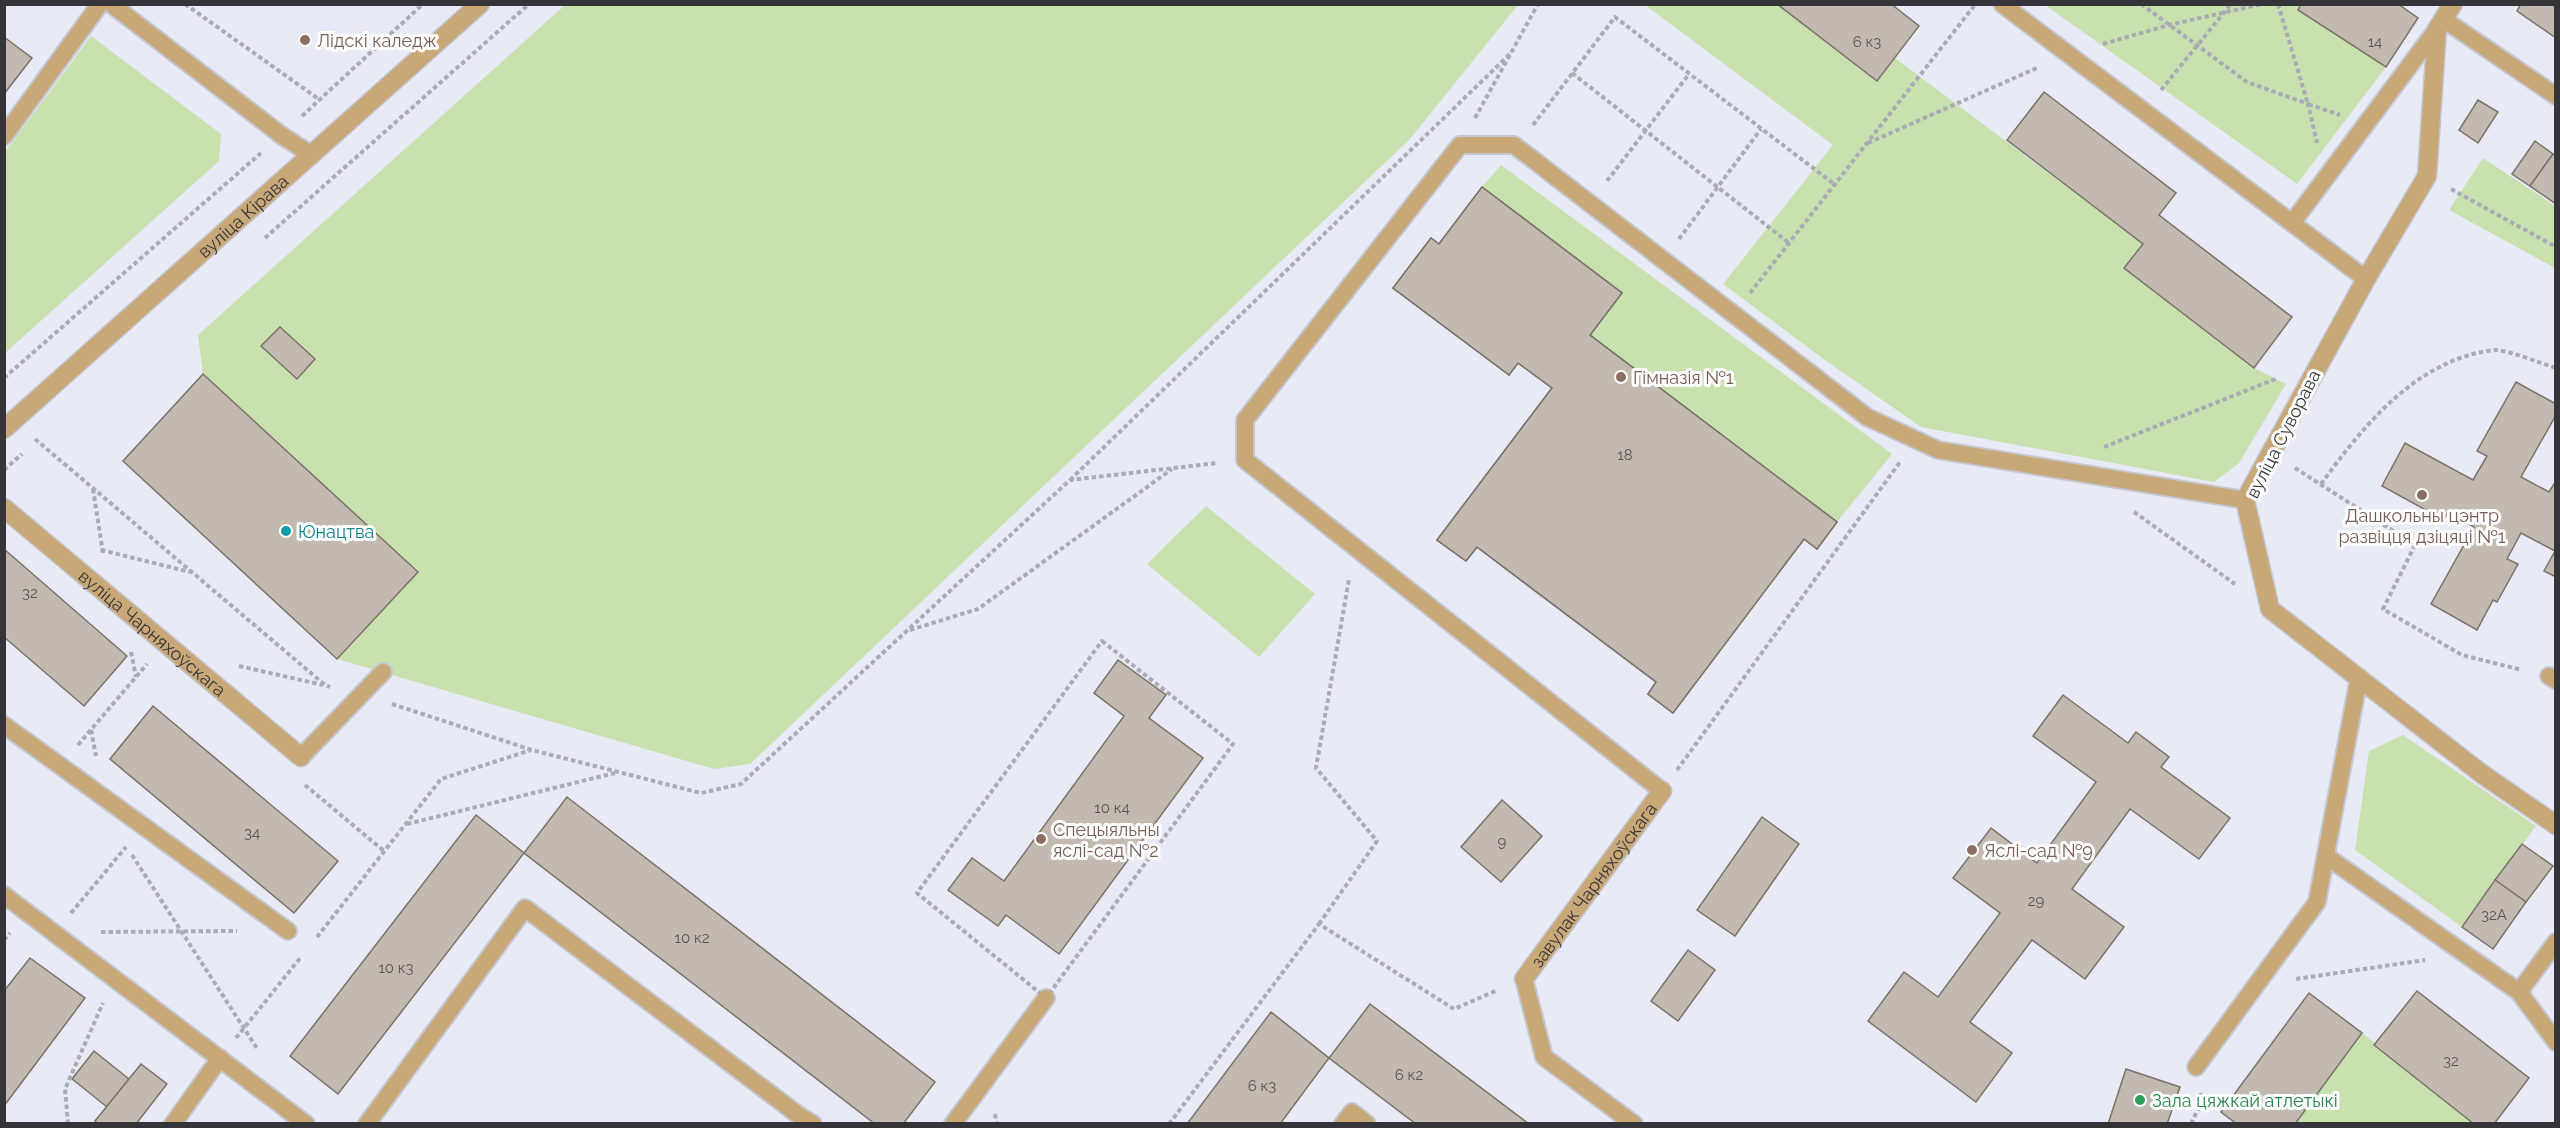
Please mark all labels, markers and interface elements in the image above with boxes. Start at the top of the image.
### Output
place label: Лідскі каледж [317,30,437,51]
marker: Лідскі каледж [298,33,312,47]
house number: 6 к3 [1853,33,1881,51]
house number: 14 [2368,33,2382,51]
street label: вуліца Кірава [193,170,292,262]
street label: вуліца Суворава [2242,366,2324,502]
place label: Гімназія №1 [1633,367,1734,388]
marker: Гімназія №1 [1614,370,1628,384]
house number: 18 [1617,446,1633,464]
marker: Дашкольны цэнтр развіцця дзіцяці №1 [2415,488,2429,502]
place label: Дашкольны цэнтр развіцця дзіцяці №1 [2338,505,2506,547]
place label: Юнацтва [298,521,374,542]
marker: Юнацтва [279,524,293,538]
street label: вуліца Чарняхоўскага [75,565,231,700]
house number: 32 [22,584,38,602]
street label: завулак Чарняхоўскага [1526,798,1661,971]
house number: 10 к4 [1094,799,1130,817]
place label: Спецыяльны яслі-сад №2 [1053,819,1160,861]
house number: 34 [244,824,260,842]
marker: Спецыяльны яслі-сад №2 [1034,832,1048,846]
house number: 9 [1498,833,1507,851]
place label: Яслі-сад №9 [1984,840,2093,861]
marker: Яслі-сад №9 [1965,843,1979,857]
house number: 29 [2028,892,2045,910]
house number: 32А [2481,906,2507,924]
house number: 10 к2 [674,929,710,947]
house number: 10 к3 [378,959,414,977]
house number: 32 [2443,1052,2459,1070]
house number: 6 к2 [1395,1066,1423,1084]
house number: 6 к3 [1248,1077,1276,1095]
place label: Зала цяжкай атлетыкі [2152,1090,2338,1111]
marker: Зала цяжкай атлетыкі [2133,1093,2147,1107]

